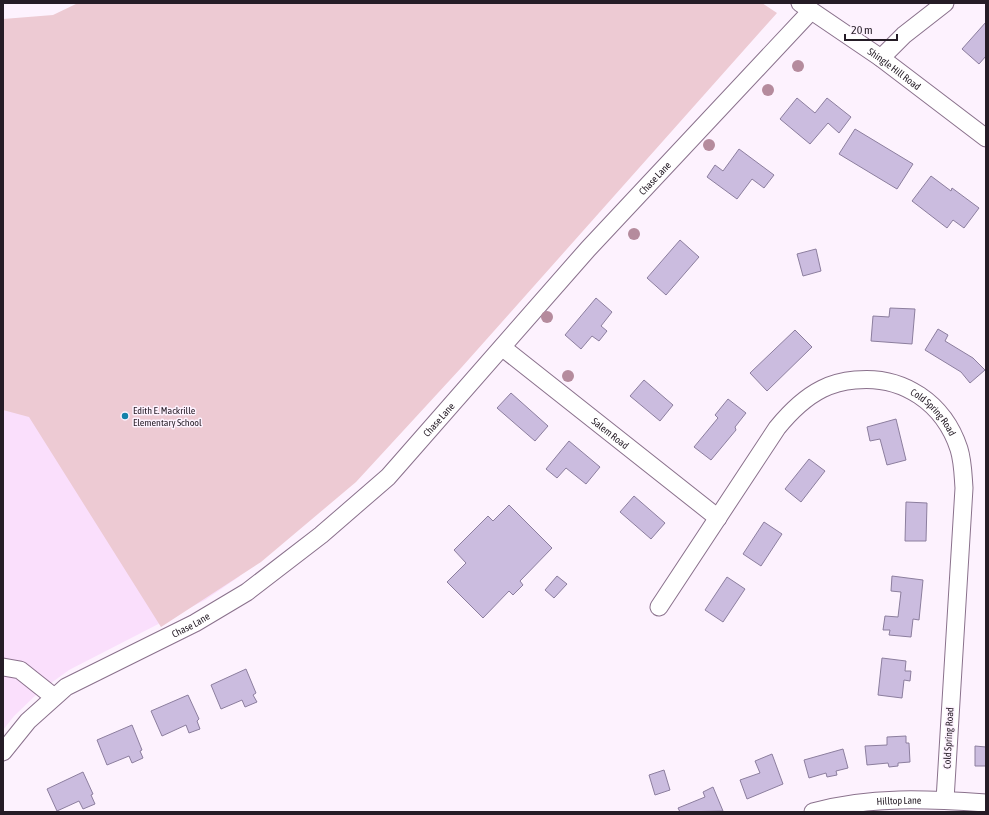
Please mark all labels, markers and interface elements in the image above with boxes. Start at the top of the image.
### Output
scale bar [845,16,897,42]
text: 20 m [851,23,873,37]
street label: Shingle Hill Road [866,46,923,92]
street label: Chase Lane [637,159,673,197]
street label: Cold Spring Road [909,386,958,438]
street label: Chase Lane [421,400,457,439]
place label: Edith E. Mackrille Elementary School [133,405,202,428]
marker: Edith E. Mackrille Elementary School [120,411,130,421]
street label: Salem Road [590,416,631,451]
street label: Chase Lane [170,610,212,640]
street label: Cold Spring Road [941,707,956,769]
street label: Hilltop Lane [876,795,922,807]

